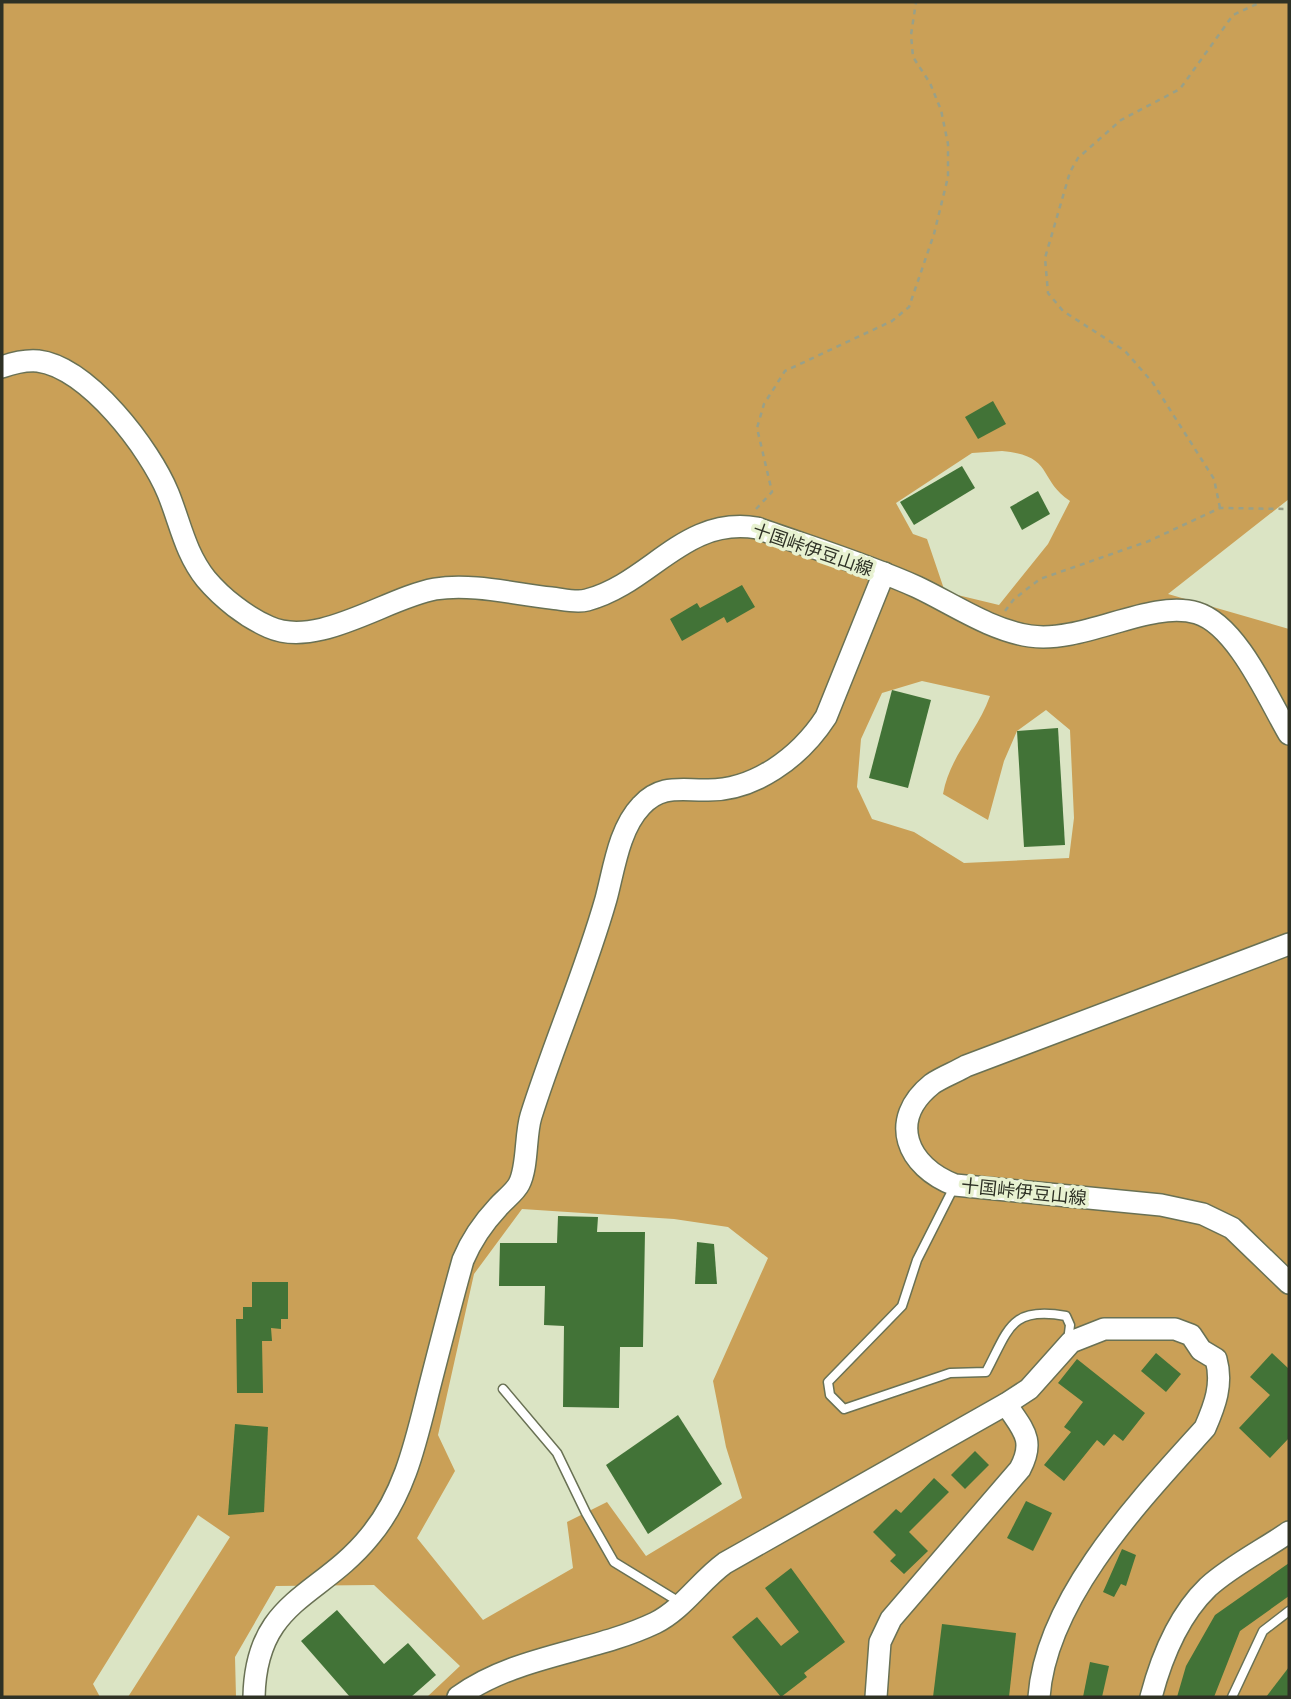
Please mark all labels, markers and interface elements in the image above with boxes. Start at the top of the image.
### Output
street label: 十国峠伊豆山線 [750,517,876,581]
street label: 十国峠伊豆山線 [960,1172,1088,1210]

